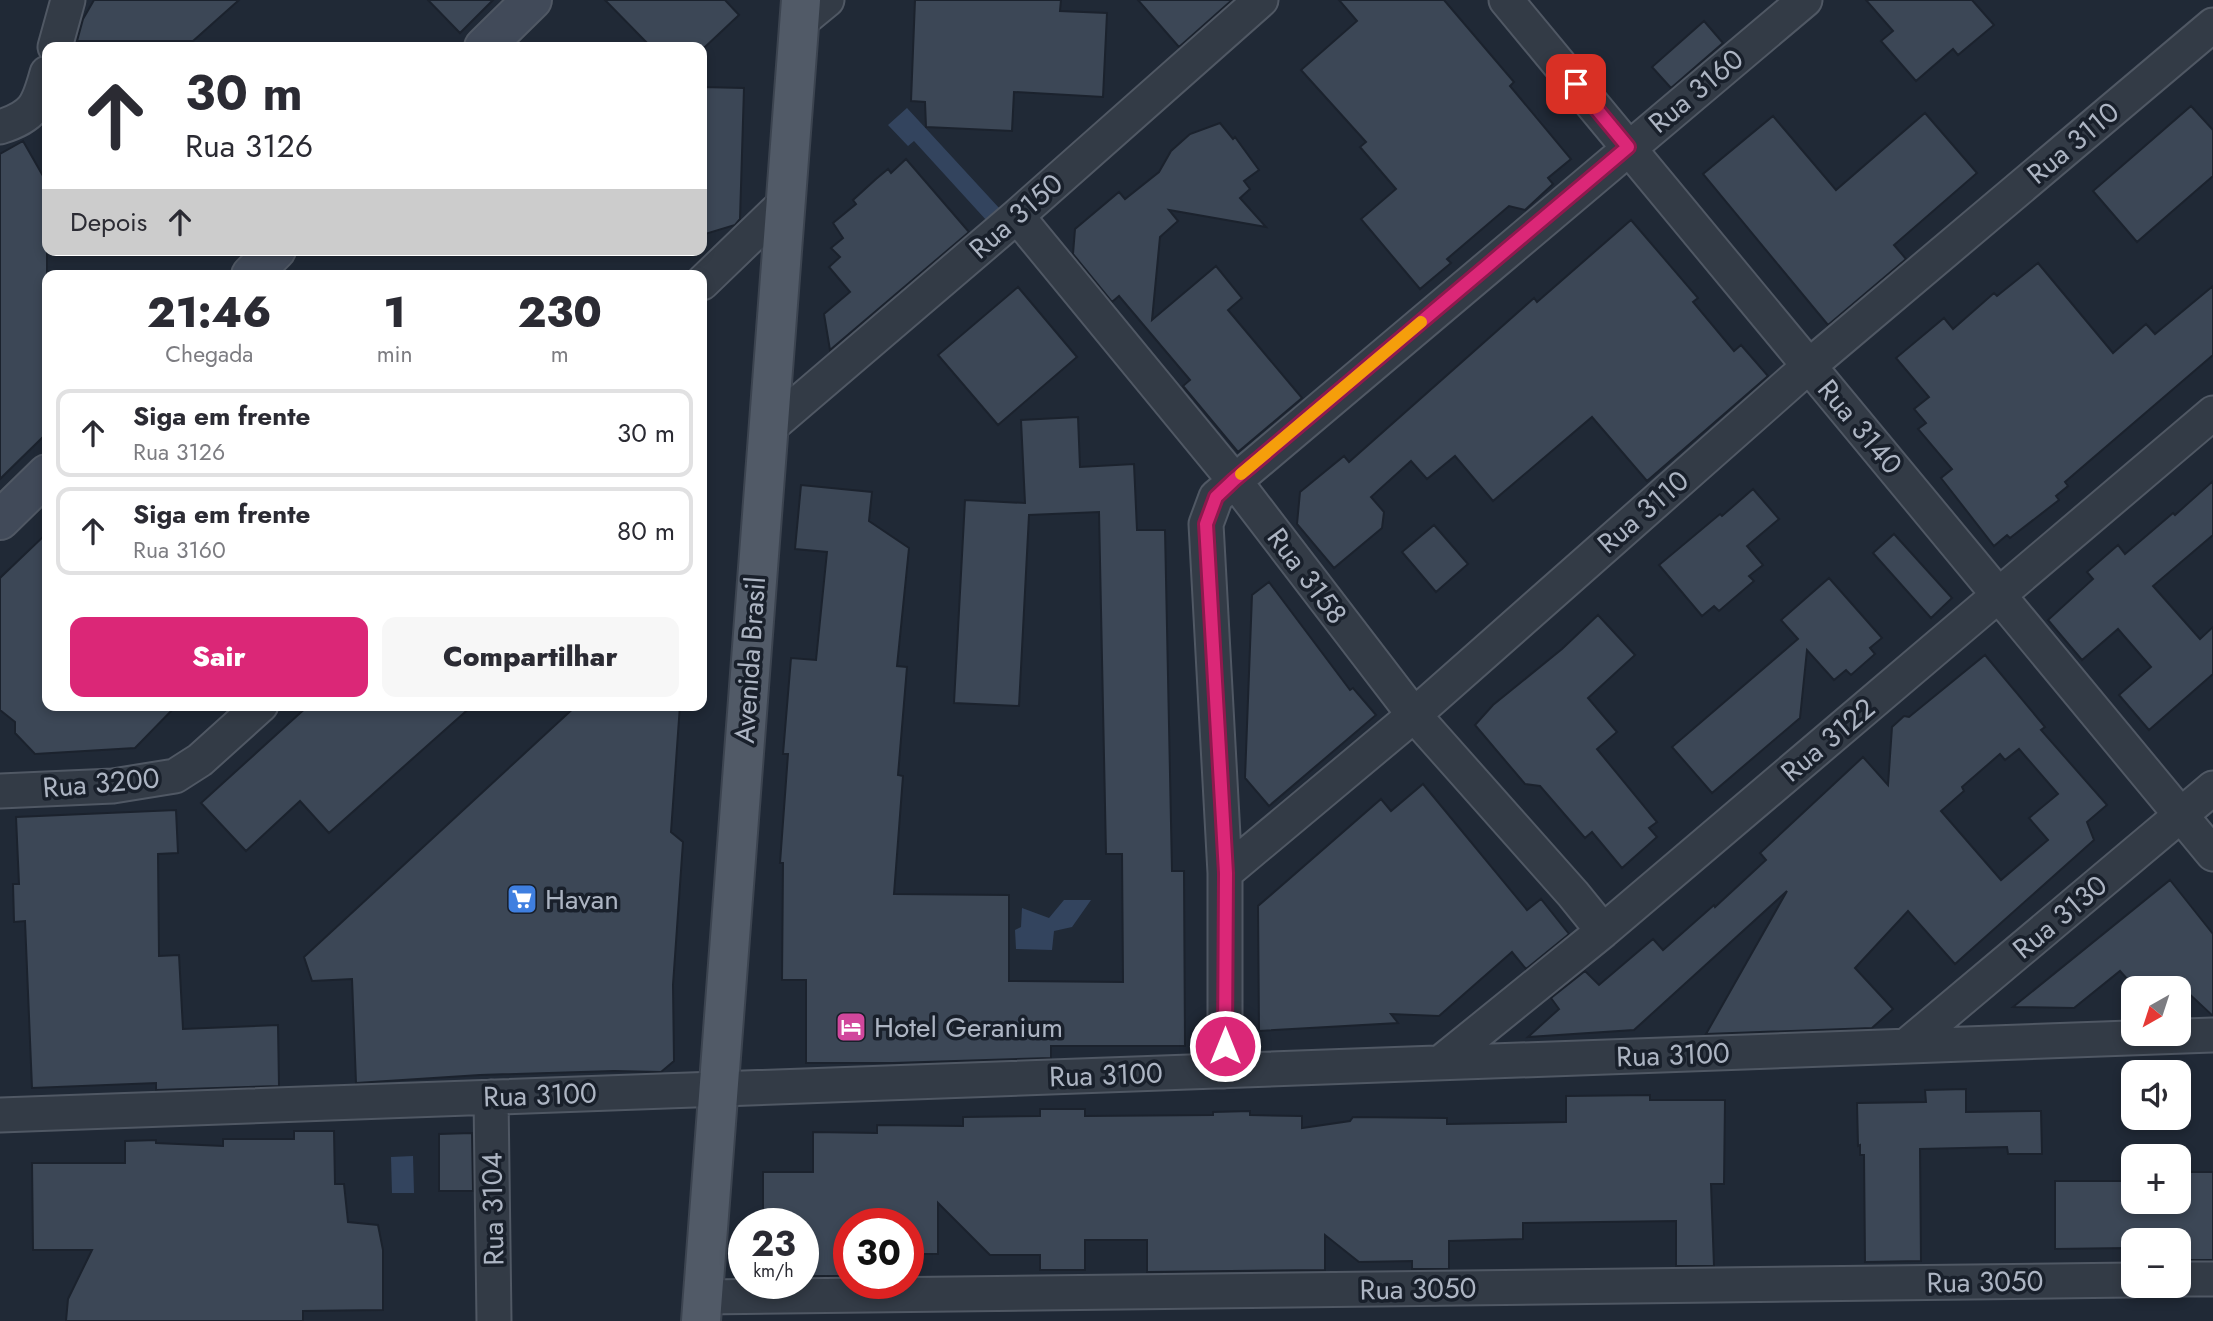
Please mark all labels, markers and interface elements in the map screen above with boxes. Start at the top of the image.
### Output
street label: Rua 3160 [1640,39,1752,143]
pin [1546,54,1606,114]
text: 30 m [185,58,303,128]
icon: arrive [1557,65,1595,103]
icon: ahead [70,70,161,161]
street label: Rua 3110 [2018,92,2128,194]
text: Rua 3126 [185,123,313,169]
street label: Rua 3150 [960,164,1072,268]
text: Depois [70,203,147,241]
icon: ahead [161,203,199,241]
text: 21:46 [147,282,272,343]
text: 1 [384,282,406,343]
text: 230 [518,282,602,343]
text: Chegada [165,337,253,371]
text: min [377,337,413,371]
text: m [551,337,569,371]
street label: Rua 3140 [1808,370,1912,484]
text: Siga em frente [133,397,310,435]
icon: ahead [74,414,112,452]
text: 30 m [617,414,675,452]
text: Rua 3126 [133,435,225,469]
street label: Rua 3110 [1588,461,1698,563]
text: Siga em frente [133,495,310,533]
icon: ahead [74,512,112,550]
text: 80 m [617,512,675,550]
street label: Rua 3158 [1257,519,1357,633]
text: Rua 3160 [133,533,226,567]
street label: Avenida Brasil [724,575,776,745]
button: Sair [70,617,368,697]
button: Compartilhar [382,617,679,697]
street label: Rua 3122 [1772,688,1884,792]
street label: Rua 3200 [41,757,161,809]
street label: Rua 3130 [2004,865,2116,969]
place label: Havan [545,879,619,920]
supermarket icon: Havan [505,882,539,916]
north arrow [2121,976,2191,1046]
map controls [2121,976,2191,1298]
place label: Hotel Geranium [874,1007,1063,1048]
position arrow [1188,1009,1262,1083]
hotel icon: Hotel Geranium [834,1010,868,1044]
street label: Rua 3100 [1615,1033,1731,1077]
street label: Rua 3100 [1048,1053,1164,1097]
button: sound [2121,1060,2191,1130]
street label: Rua 3100 [482,1073,598,1117]
button: + [2121,1144,2191,1214]
street label: Rua 3104 [472,1152,514,1266]
speed limit sign: 30 [833,1208,924,1299]
text: 23 [751,1219,796,1269]
button: − [2121,1228,2191,1298]
text: km/h [753,1258,794,1284]
street label: Rua 3050 [1926,1260,2044,1304]
street label: Rua 3050 [1359,1267,1477,1311]

